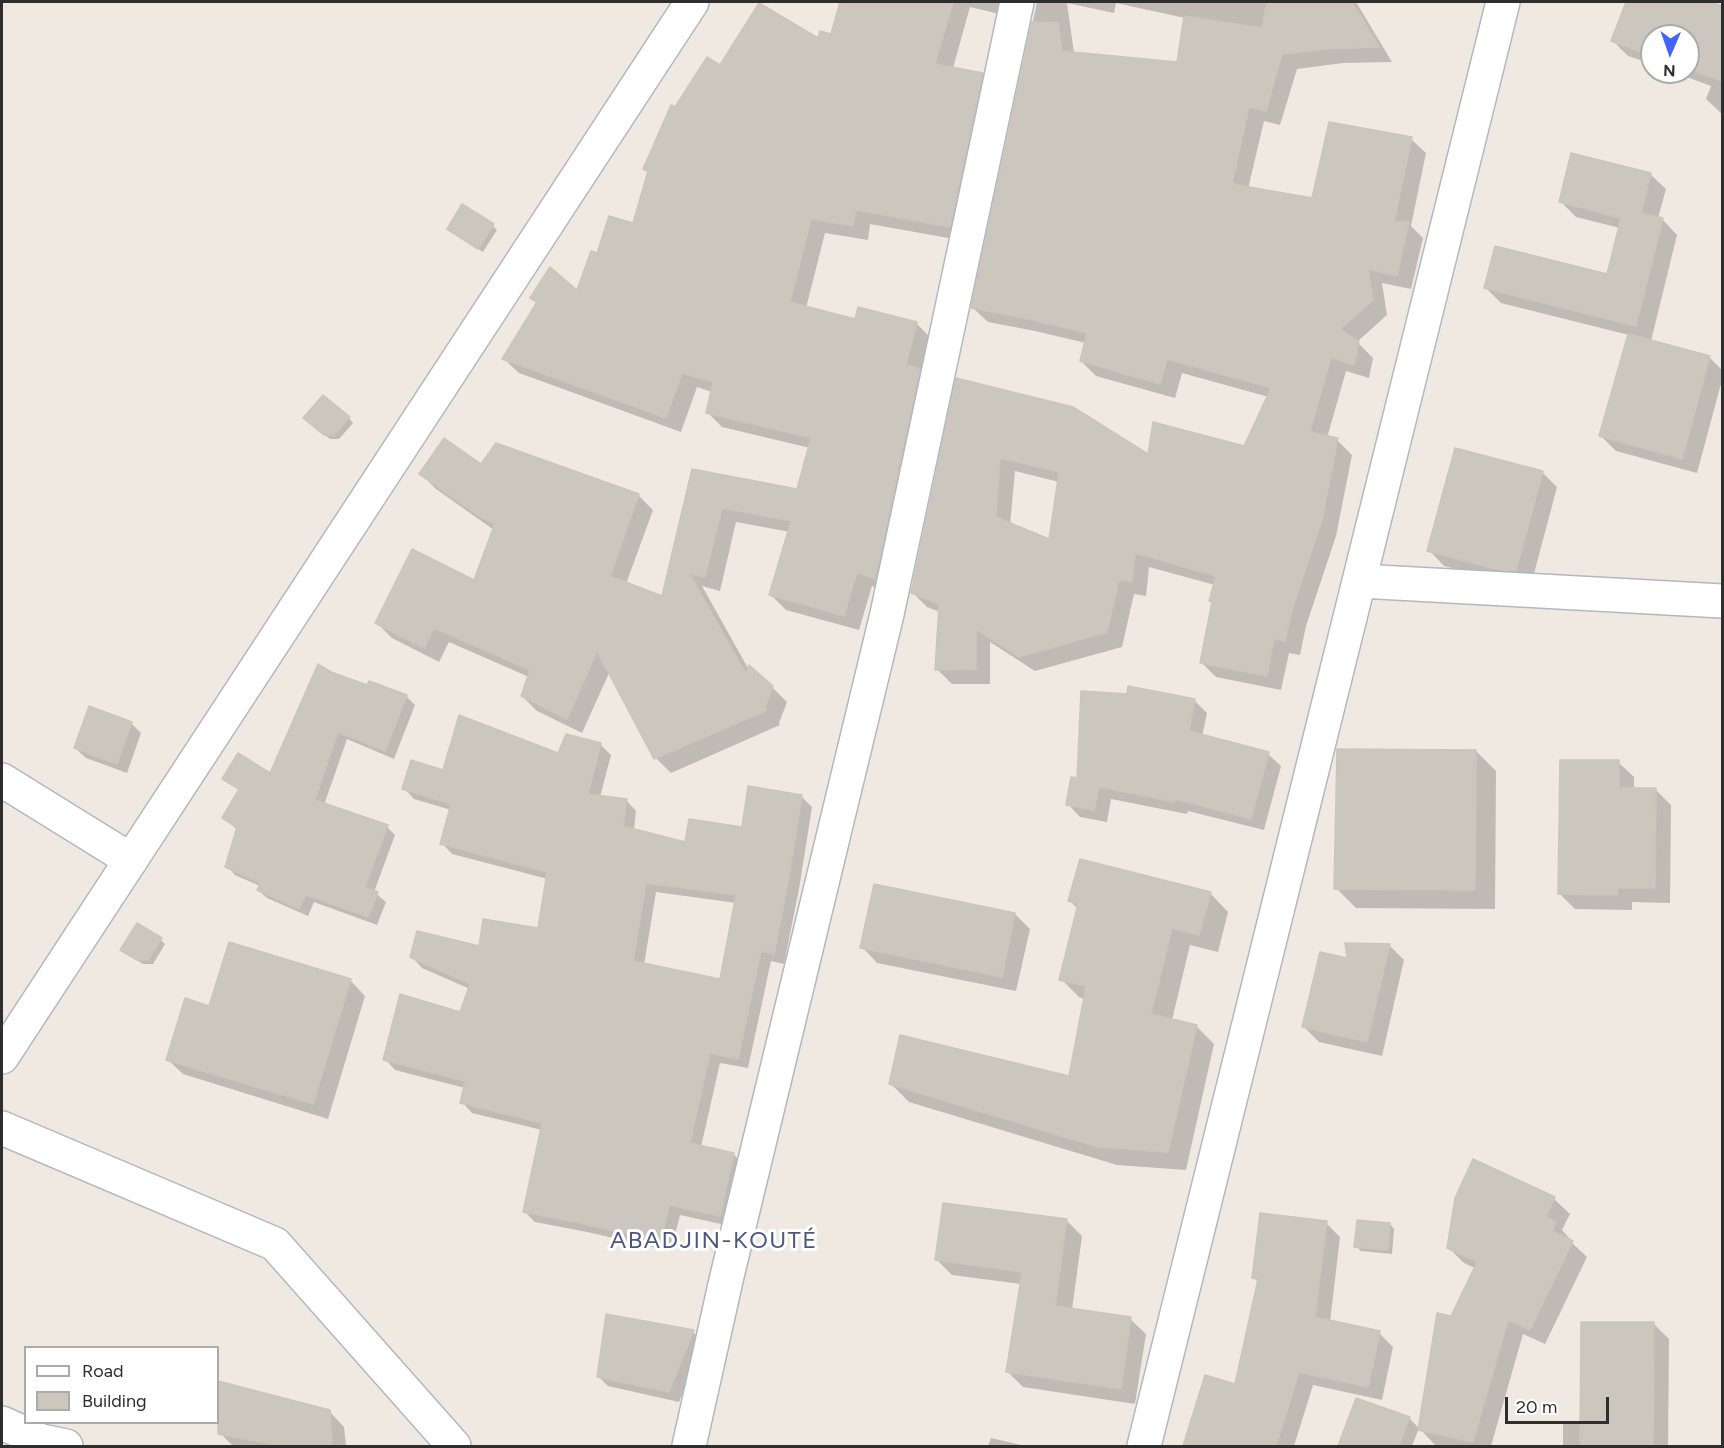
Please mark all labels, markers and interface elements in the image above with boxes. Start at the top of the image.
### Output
north arrow [1640,24,1700,84]
text: N [1663,61,1676,80]
district label: ABADJIN-KOUTÉ [610,1227,818,1255]
legend [24,1346,219,1424]
text: Road [82,1360,123,1382]
scale bar [1508,1385,1612,1423]
text: Building [82,1390,147,1412]
text: 20 m [1516,1396,1557,1418]

